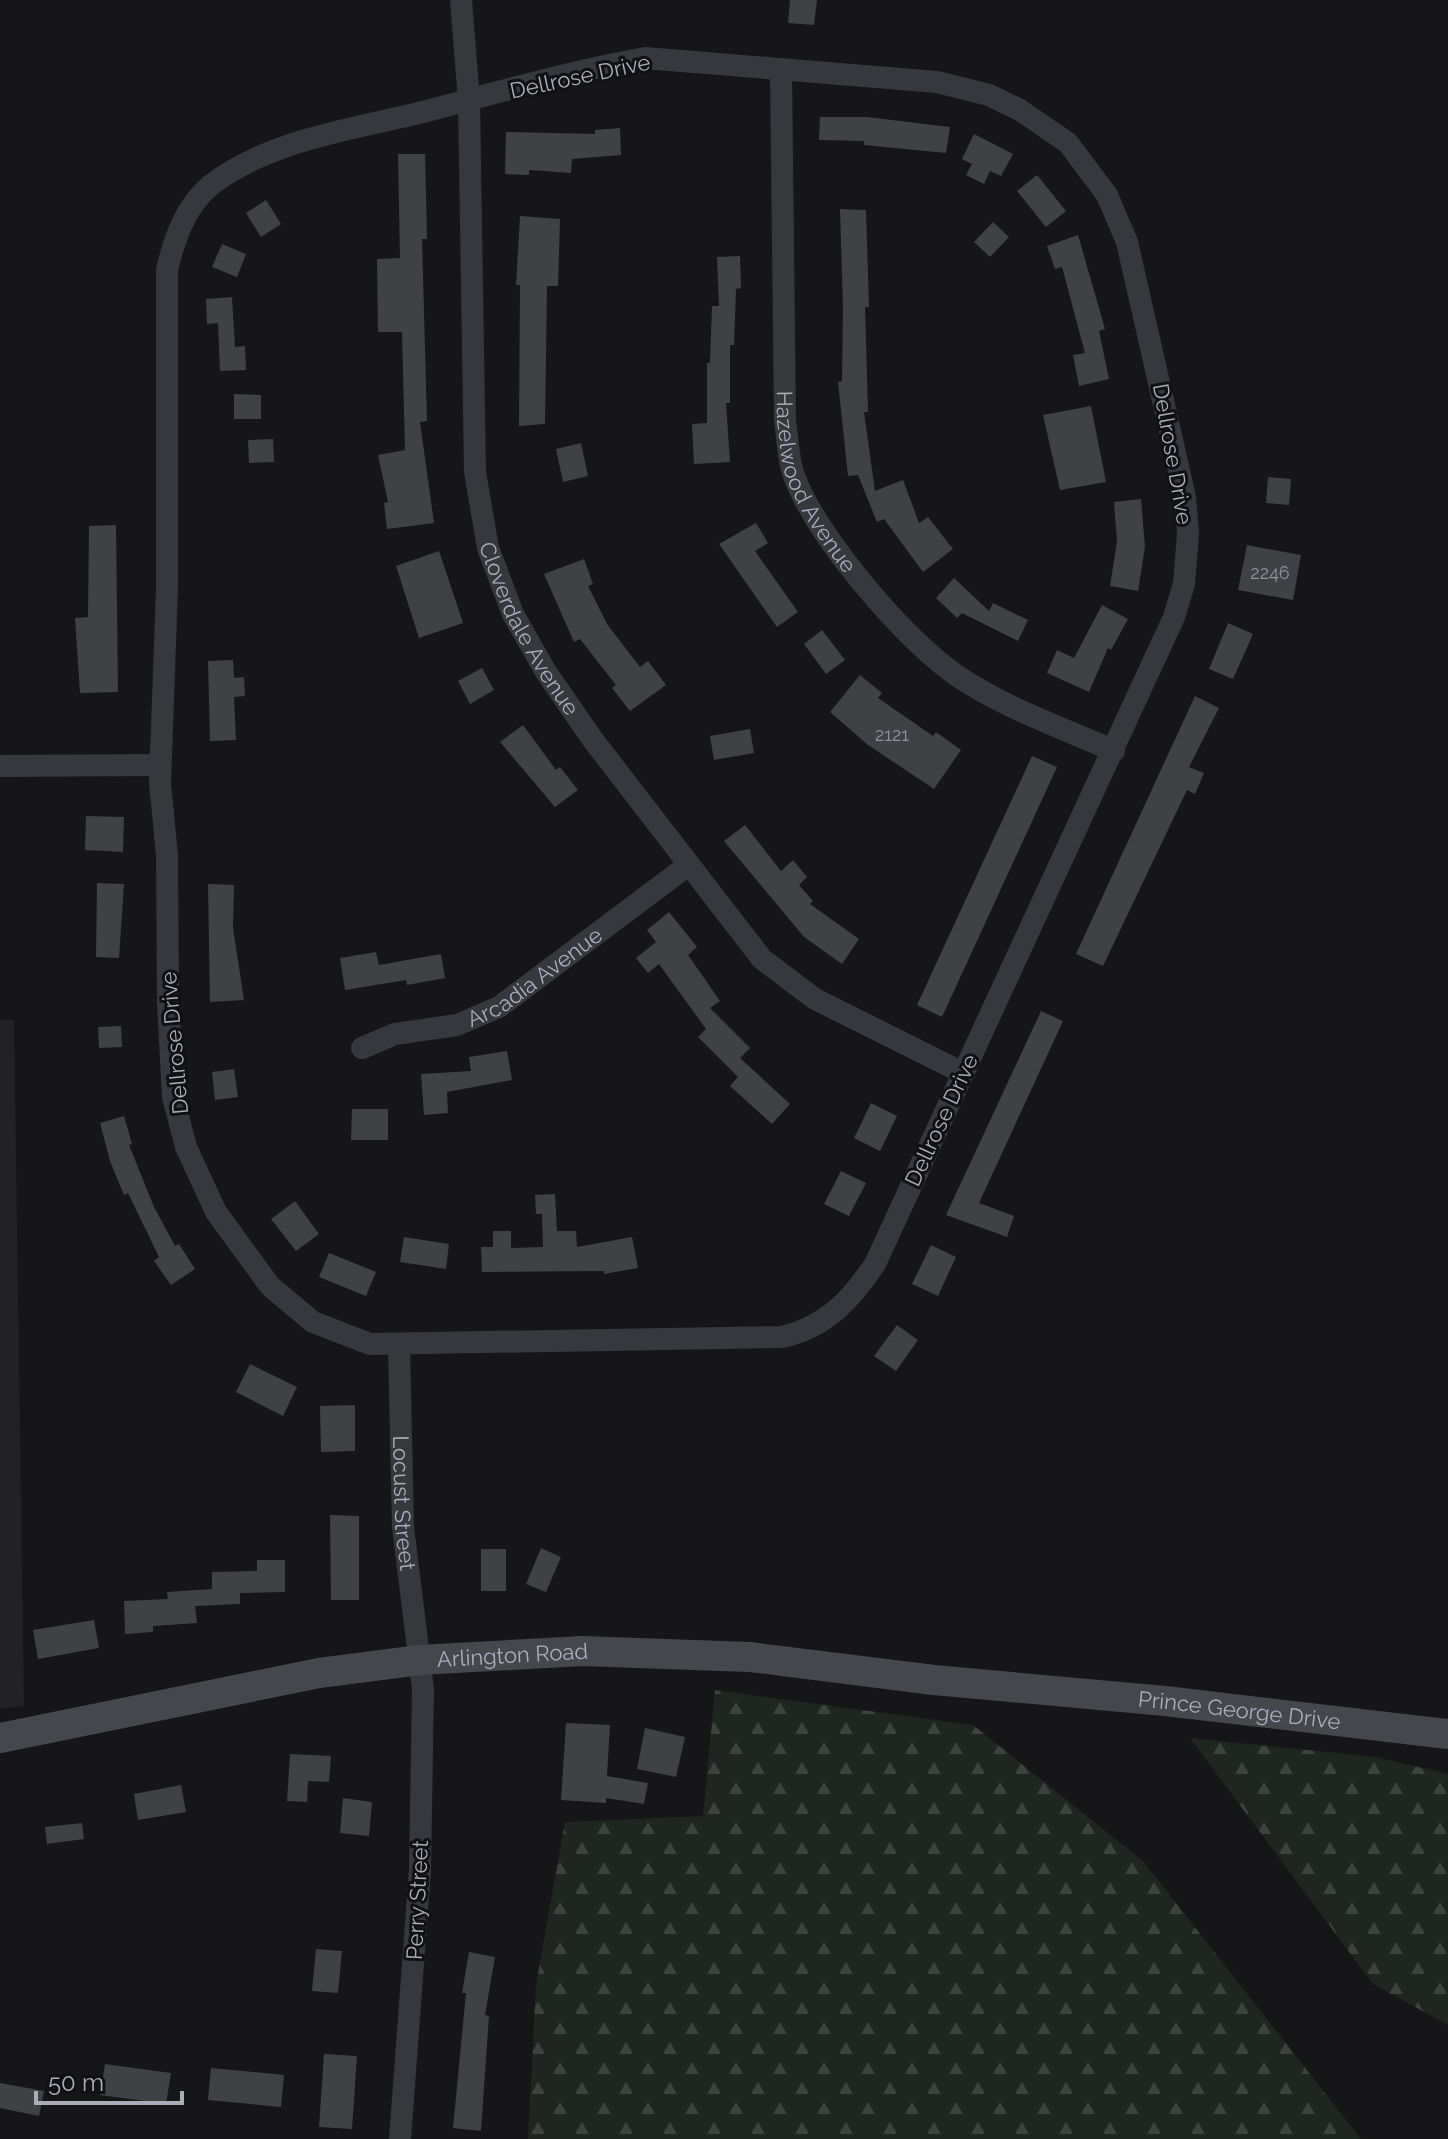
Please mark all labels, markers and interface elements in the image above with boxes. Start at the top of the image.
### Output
street label: Dellrose Drive [507,48,653,104]
street label: Dellrose Drive [1148,381,1198,527]
street label: Hazelwood Avenue [772,390,862,578]
street label: Cloverdale Avenue [474,538,585,720]
house number: 2246 [1250,562,1290,583]
house number: 2121 [875,724,909,745]
street label: Arcadia Avenue [463,921,607,1032]
street label: Dellrose Drive [155,971,193,1115]
street label: Dellrose Drive [899,1050,983,1190]
street label: Locust Street [388,1435,421,1573]
street label: Arlington Road [436,1638,589,1672]
street label: Prince George Drive [1137,1686,1342,1734]
street label: Perry Street [401,1839,433,1960]
scale bar [36,2055,182,2105]
text: 50 m [48,2068,104,2097]

